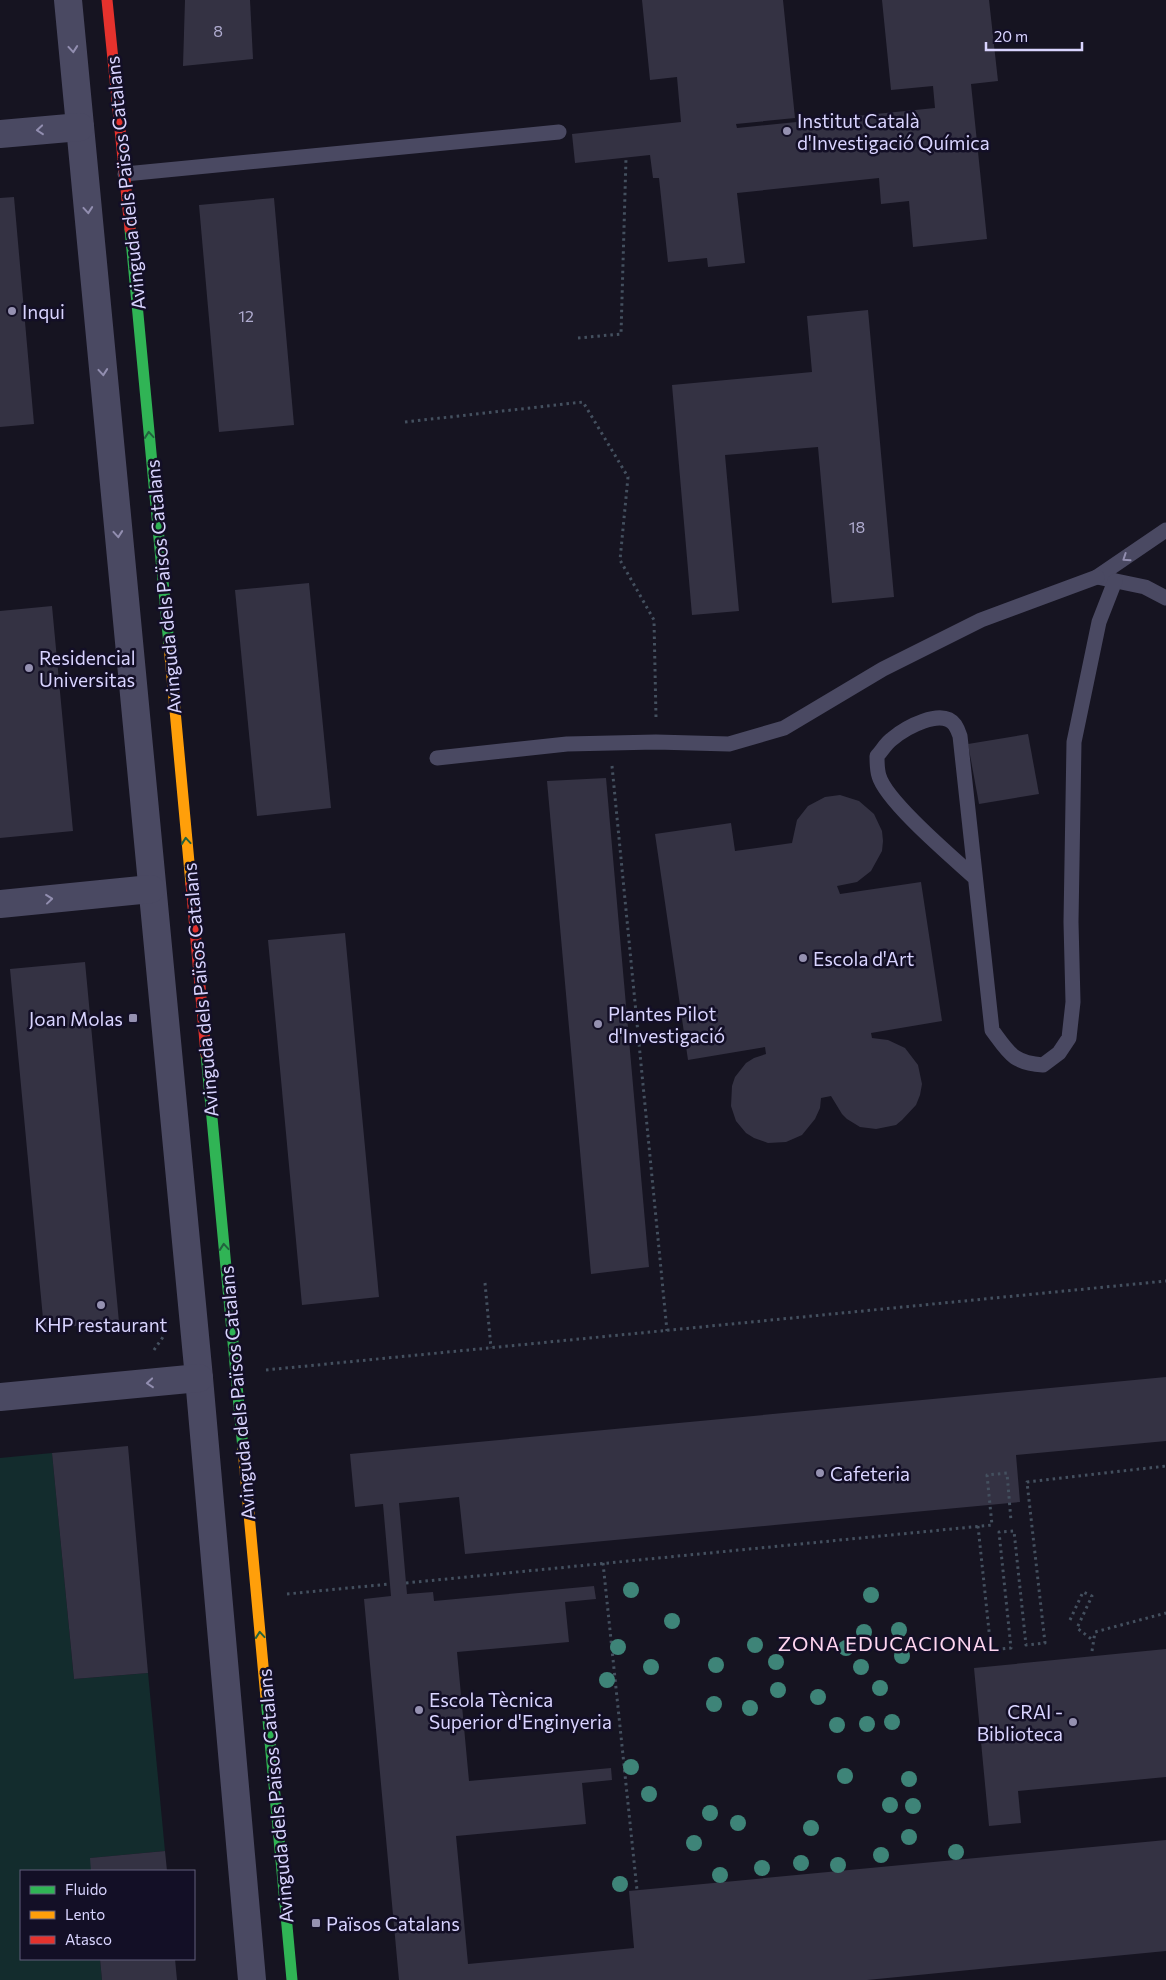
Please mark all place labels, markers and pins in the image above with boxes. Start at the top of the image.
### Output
place label: Institut Català d'Investigació Química [797,109,990,154]
marker: Institut Català d'Investigació Química [781,125,793,137]
place label: Inqui [22,300,65,323]
marker: Inqui [6,305,18,317]
place label: Residencial Universitas [39,646,136,691]
marker: Residencial Universitas [23,662,35,674]
place label: Escola d'Art [813,947,914,970]
marker: Escola d'Art [797,952,809,964]
place label: Plantes Pilot d'Investigació [608,1002,725,1047]
place label: Joan Molas [29,1007,123,1030]
marker: Joan Molas [127,1012,139,1024]
marker: Plantes Pilot d'Investigació [592,1018,604,1030]
marker: KHP restaurant [95,1299,107,1311]
place label: KHP restaurant [35,1313,168,1336]
place label: Cafeteria [830,1462,910,1485]
marker: Cafeteria [814,1467,826,1479]
place label: Escola Tècnica Superior d'Enginyeria [429,1688,612,1733]
place label: CRAI - Biblioteca [977,1700,1063,1745]
marker: Escola Tècnica Superior d'Enginyeria [413,1704,425,1716]
marker: CRAI - Biblioteca [1067,1716,1079,1728]
place label: Països Catalans [326,1912,460,1935]
marker: Països Catalans [310,1917,322,1929]

